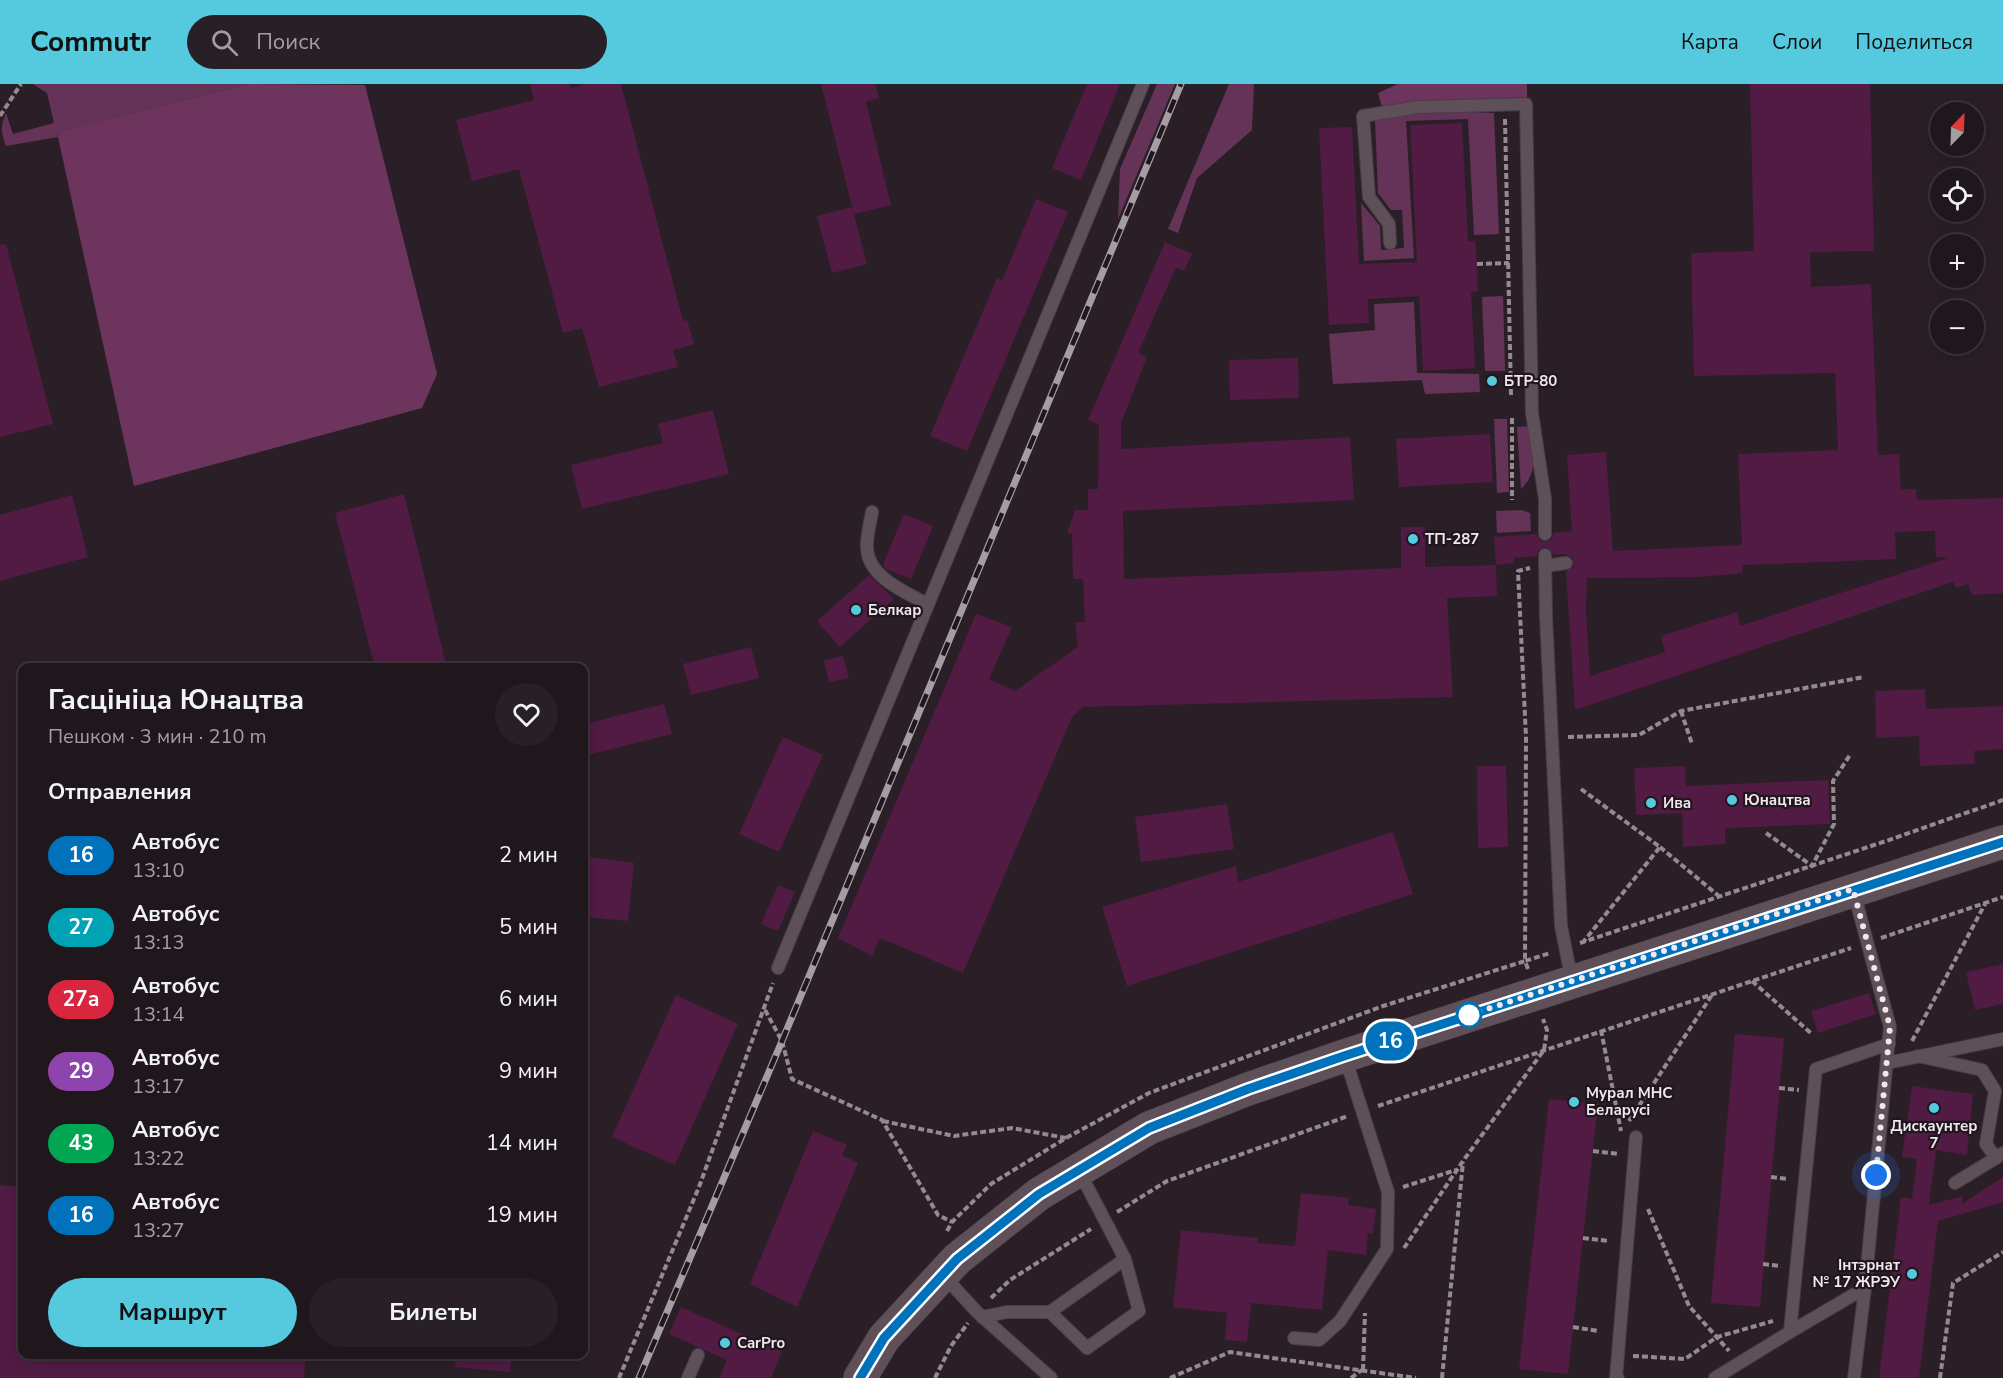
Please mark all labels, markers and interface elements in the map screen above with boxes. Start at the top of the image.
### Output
search box [187,15,607,69]
text: Commutr [30,23,151,61]
icon: search [208,26,241,59]
text: Поиск [256,27,320,57]
text: Карта [1681,28,1739,56]
text: Слои [1772,28,1822,56]
text: Поделиться [1855,28,1973,56]
north arrow [1930,102,1984,156]
map controls [1930,102,1984,354]
button: locate [1930,168,1984,222]
button: + [1930,234,1984,288]
button: − [1930,300,1984,354]
place label: БТР-80 [1504,371,1557,391]
marker: БТР-80 [1485,374,1499,388]
place label: ТП-287 [1425,529,1479,549]
marker: ТП-287 [1406,532,1420,546]
place label: Белкар [868,600,921,620]
marker: Белкар [849,603,863,617]
text: Гасцініца Юнацтва [48,681,304,719]
button: heart [495,683,558,746]
text: Пешком · 3 мин · 210 m [48,723,267,750]
text: Отправления [48,777,192,807]
place label: Юнацтва [1744,790,1811,810]
place label: Ива [1663,793,1691,813]
marker: Юнацтва [1725,793,1739,807]
marker: Ива [1644,796,1658,810]
text: Автобус [132,827,220,857]
text: 2 мин [499,840,558,870]
text: 16 [68,841,94,869]
text: 13:10 [132,857,185,884]
text: Автобус [132,899,220,929]
text: 5 мин [499,912,558,942]
text: 27 [68,913,94,941]
text: 13:13 [132,929,185,956]
text: Автобус [132,971,220,1001]
text: 6 мин [499,984,558,1014]
text: 27а [63,985,99,1013]
text: 13:14 [132,1001,185,1028]
unlabelled marker [1456,1002,1482,1028]
line badge: 16 [1363,1022,1417,1060]
text: 16 [1377,1027,1403,1055]
text: Автобус [132,1043,220,1073]
text: 9 мин [499,1056,558,1086]
text: 29 [68,1057,94,1085]
text: 13:17 [132,1073,185,1100]
place label: Мурал МНС Беларусі [1586,1083,1673,1120]
marker: Мурал МНС Беларусі [1567,1095,1581,1109]
marker: Дискаунтер 7 [1927,1101,1941,1115]
text: Автобус [132,1115,220,1145]
place label: Дискаунтер 7 [1891,1116,1977,1153]
text: 14 мин [486,1128,558,1158]
text: 43 [68,1129,94,1157]
text: 13:22 [132,1145,185,1172]
your location [1861,1160,1891,1190]
text: Автобус [132,1187,220,1217]
text: 19 мин [486,1200,558,1230]
text: 16 [68,1201,94,1229]
text: 13:27 [132,1217,185,1244]
place label: Інтэрнат № 17 ЖРЭУ [1813,1255,1901,1292]
marker: Інтэрнат № 17 ЖРЭУ [1905,1267,1919,1281]
button: Маршрут [48,1278,297,1347]
button: Билеты [309,1278,558,1347]
place label: CarPro [737,1333,785,1353]
marker: CarPro [718,1336,732,1350]

